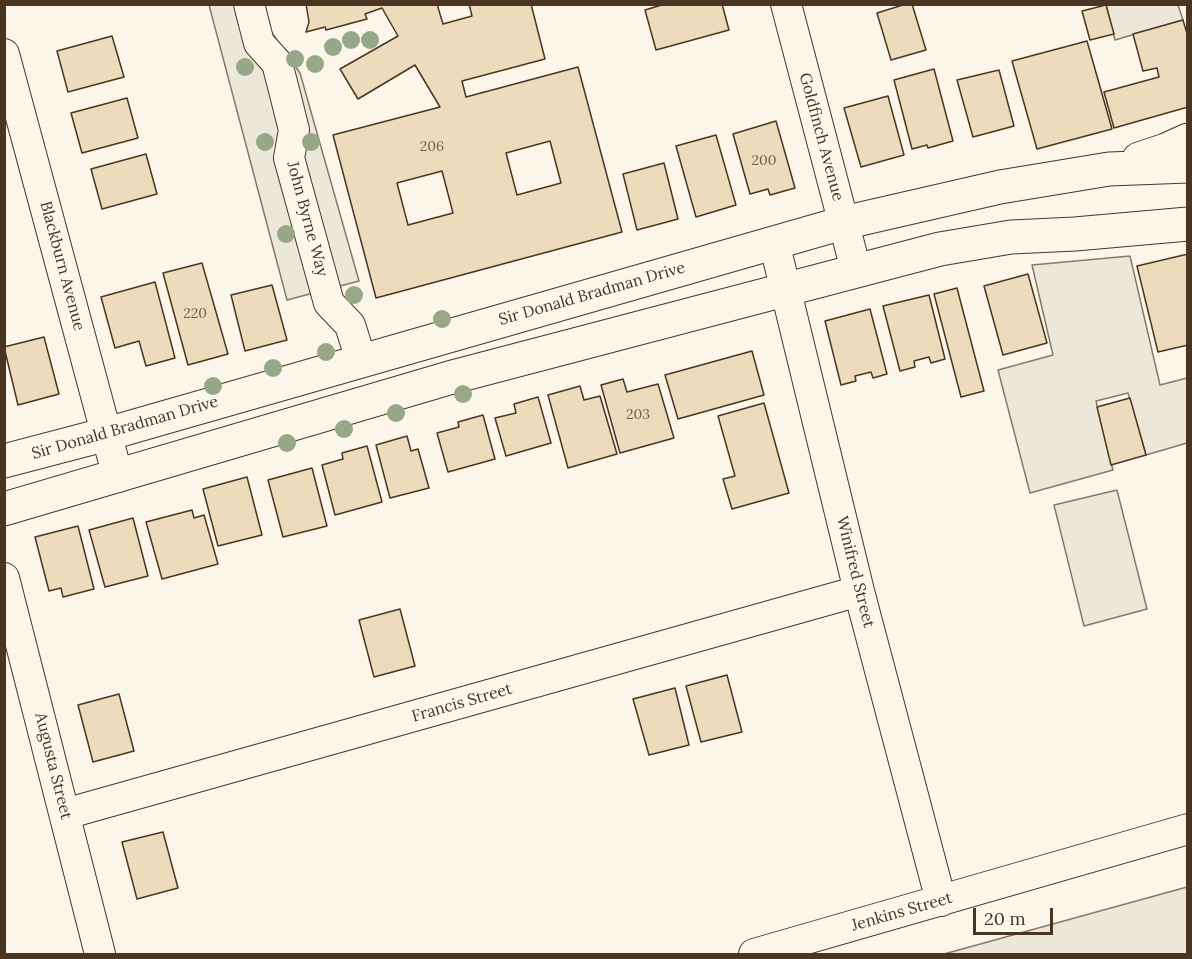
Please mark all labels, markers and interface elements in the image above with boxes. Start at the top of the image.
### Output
street label: Goldfinch Avenue [795,71,847,203]
house number: 206 [420,139,444,155]
house number: 200 [752,153,776,169]
street label: John Byrne Way [282,159,332,279]
street label: Blackburn Avenue [35,199,89,333]
street label: Sir Donald Bradman Drive [497,258,687,330]
house number: 220 [183,306,207,322]
street label: Sir Donald Bradman Drive [30,392,220,464]
house number: 203 [626,407,650,423]
street label: Winifred Street [832,514,878,630]
street label: Francis Street [410,680,514,726]
street label: Augusta Street [30,711,76,821]
street label: Jenkins Street [849,888,955,936]
scale bar [976,896,1056,934]
text: 20 m [984,907,1026,930]

